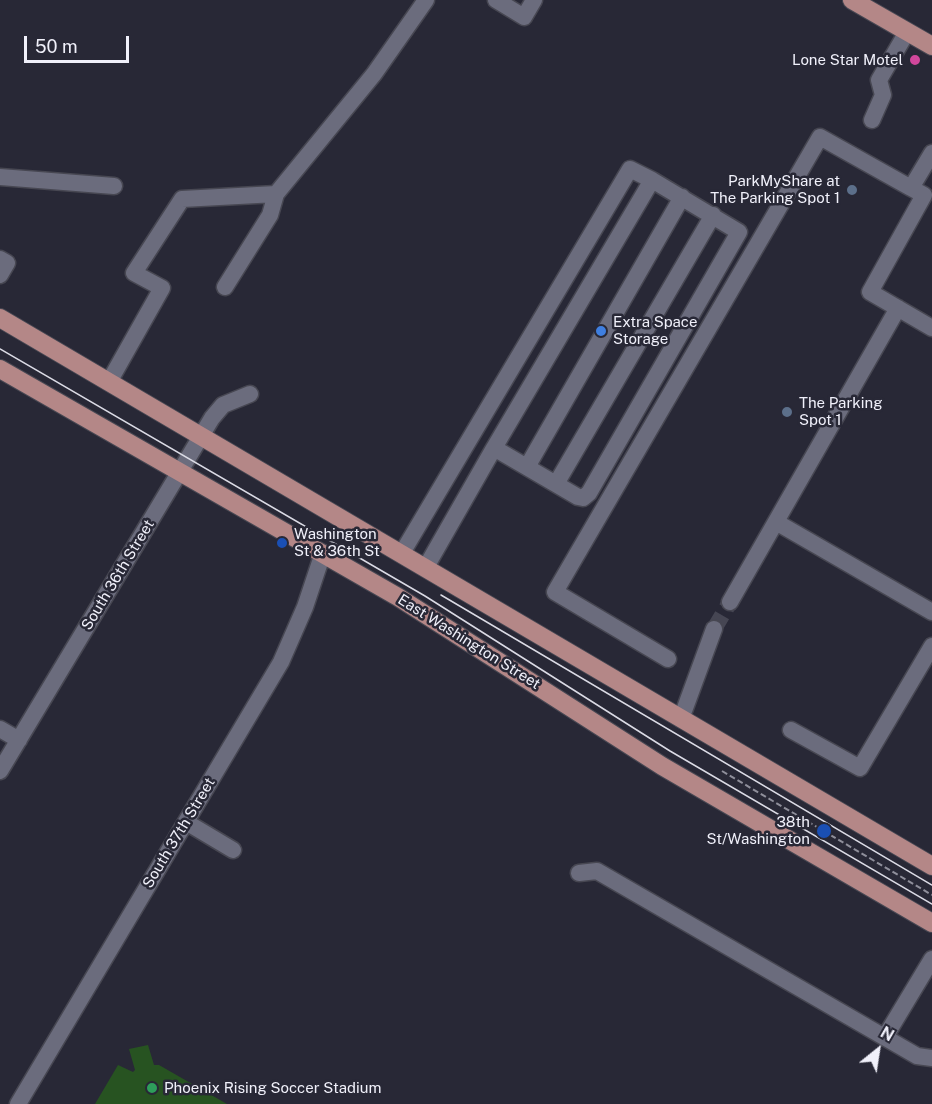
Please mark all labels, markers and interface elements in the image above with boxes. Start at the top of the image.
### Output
scale bar [27,24,132,62]
text: 50 m [35,36,78,57]
place label: Lone Star Motel [792,51,903,69]
marker: Lone Star Motel [908,53,922,67]
place label: ParkMyShare at The Parking Spot 1 [710,172,840,207]
marker: ParkMyShare at The Parking Spot 1 [845,183,859,197]
place label: Extra Space Storage [613,313,697,348]
marker: Extra Space Storage [594,324,608,338]
place label: The Parking Spot 1 [799,394,882,429]
marker: The Parking Spot 1 [780,405,794,419]
street label: South 36th Street [78,516,158,634]
place label: Washington St & 36th St [294,525,380,560]
marker: Washington St & 36th St [275,536,289,550]
street label: East Washington Street [394,591,544,693]
street label: South 37th Street [139,775,219,891]
place label: 38th St/Washington [706,813,810,848]
marker: 38th St/Washington [815,822,833,840]
north arrow [848,1020,908,1080]
text: N [877,1023,897,1045]
place label: Phoenix Rising Soccer Stadium [164,1079,382,1097]
marker: Phoenix Rising Soccer Stadium [145,1081,159,1095]

